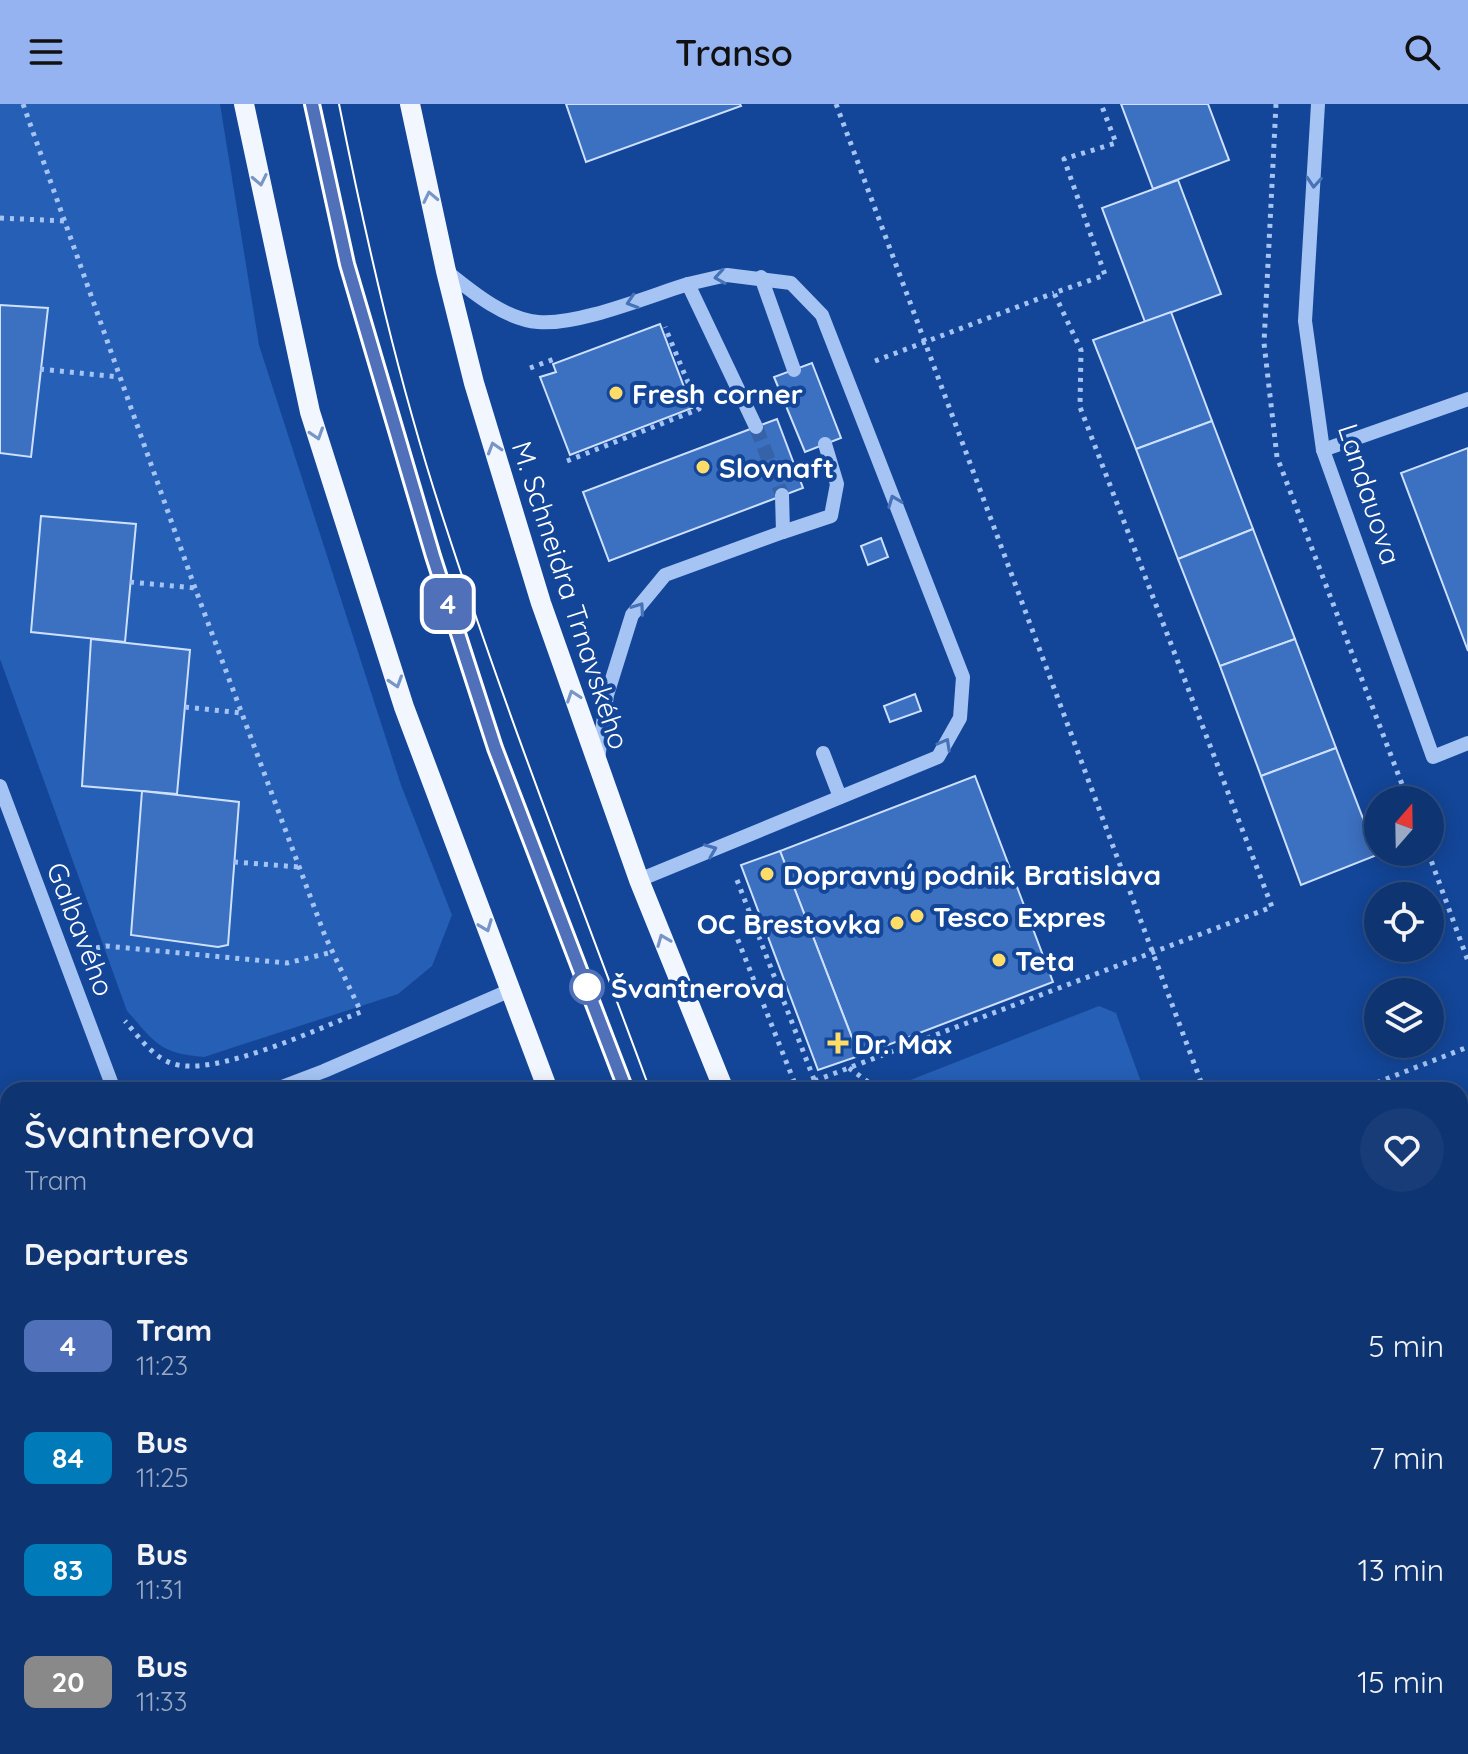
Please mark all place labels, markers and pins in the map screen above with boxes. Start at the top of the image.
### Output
place label: Fresh corner [632,376,803,411]
marker: Fresh corner [607,384,625,402]
place label: Slovnaft [719,450,834,485]
marker: Slovnaft [694,458,712,476]
place label: Dopravný podnik Bratislava [783,857,1161,892]
marker: Dopravný podnik Bratislava [758,865,776,883]
place label: Tesco Expres [933,899,1106,934]
place label: OC Brestovka [697,906,881,941]
marker: Tesco Expres [908,907,926,925]
marker: OC Brestovka [888,914,906,932]
place label: Teta [1015,943,1075,978]
marker: Teta [990,951,1008,969]
marker: Švantnerova [570,970,604,1004]
place label: Švantnerova [611,970,784,1005]
place label: Dr. Max [854,1026,952,1061]
marker: Dr. Max [829,1034,847,1052]

